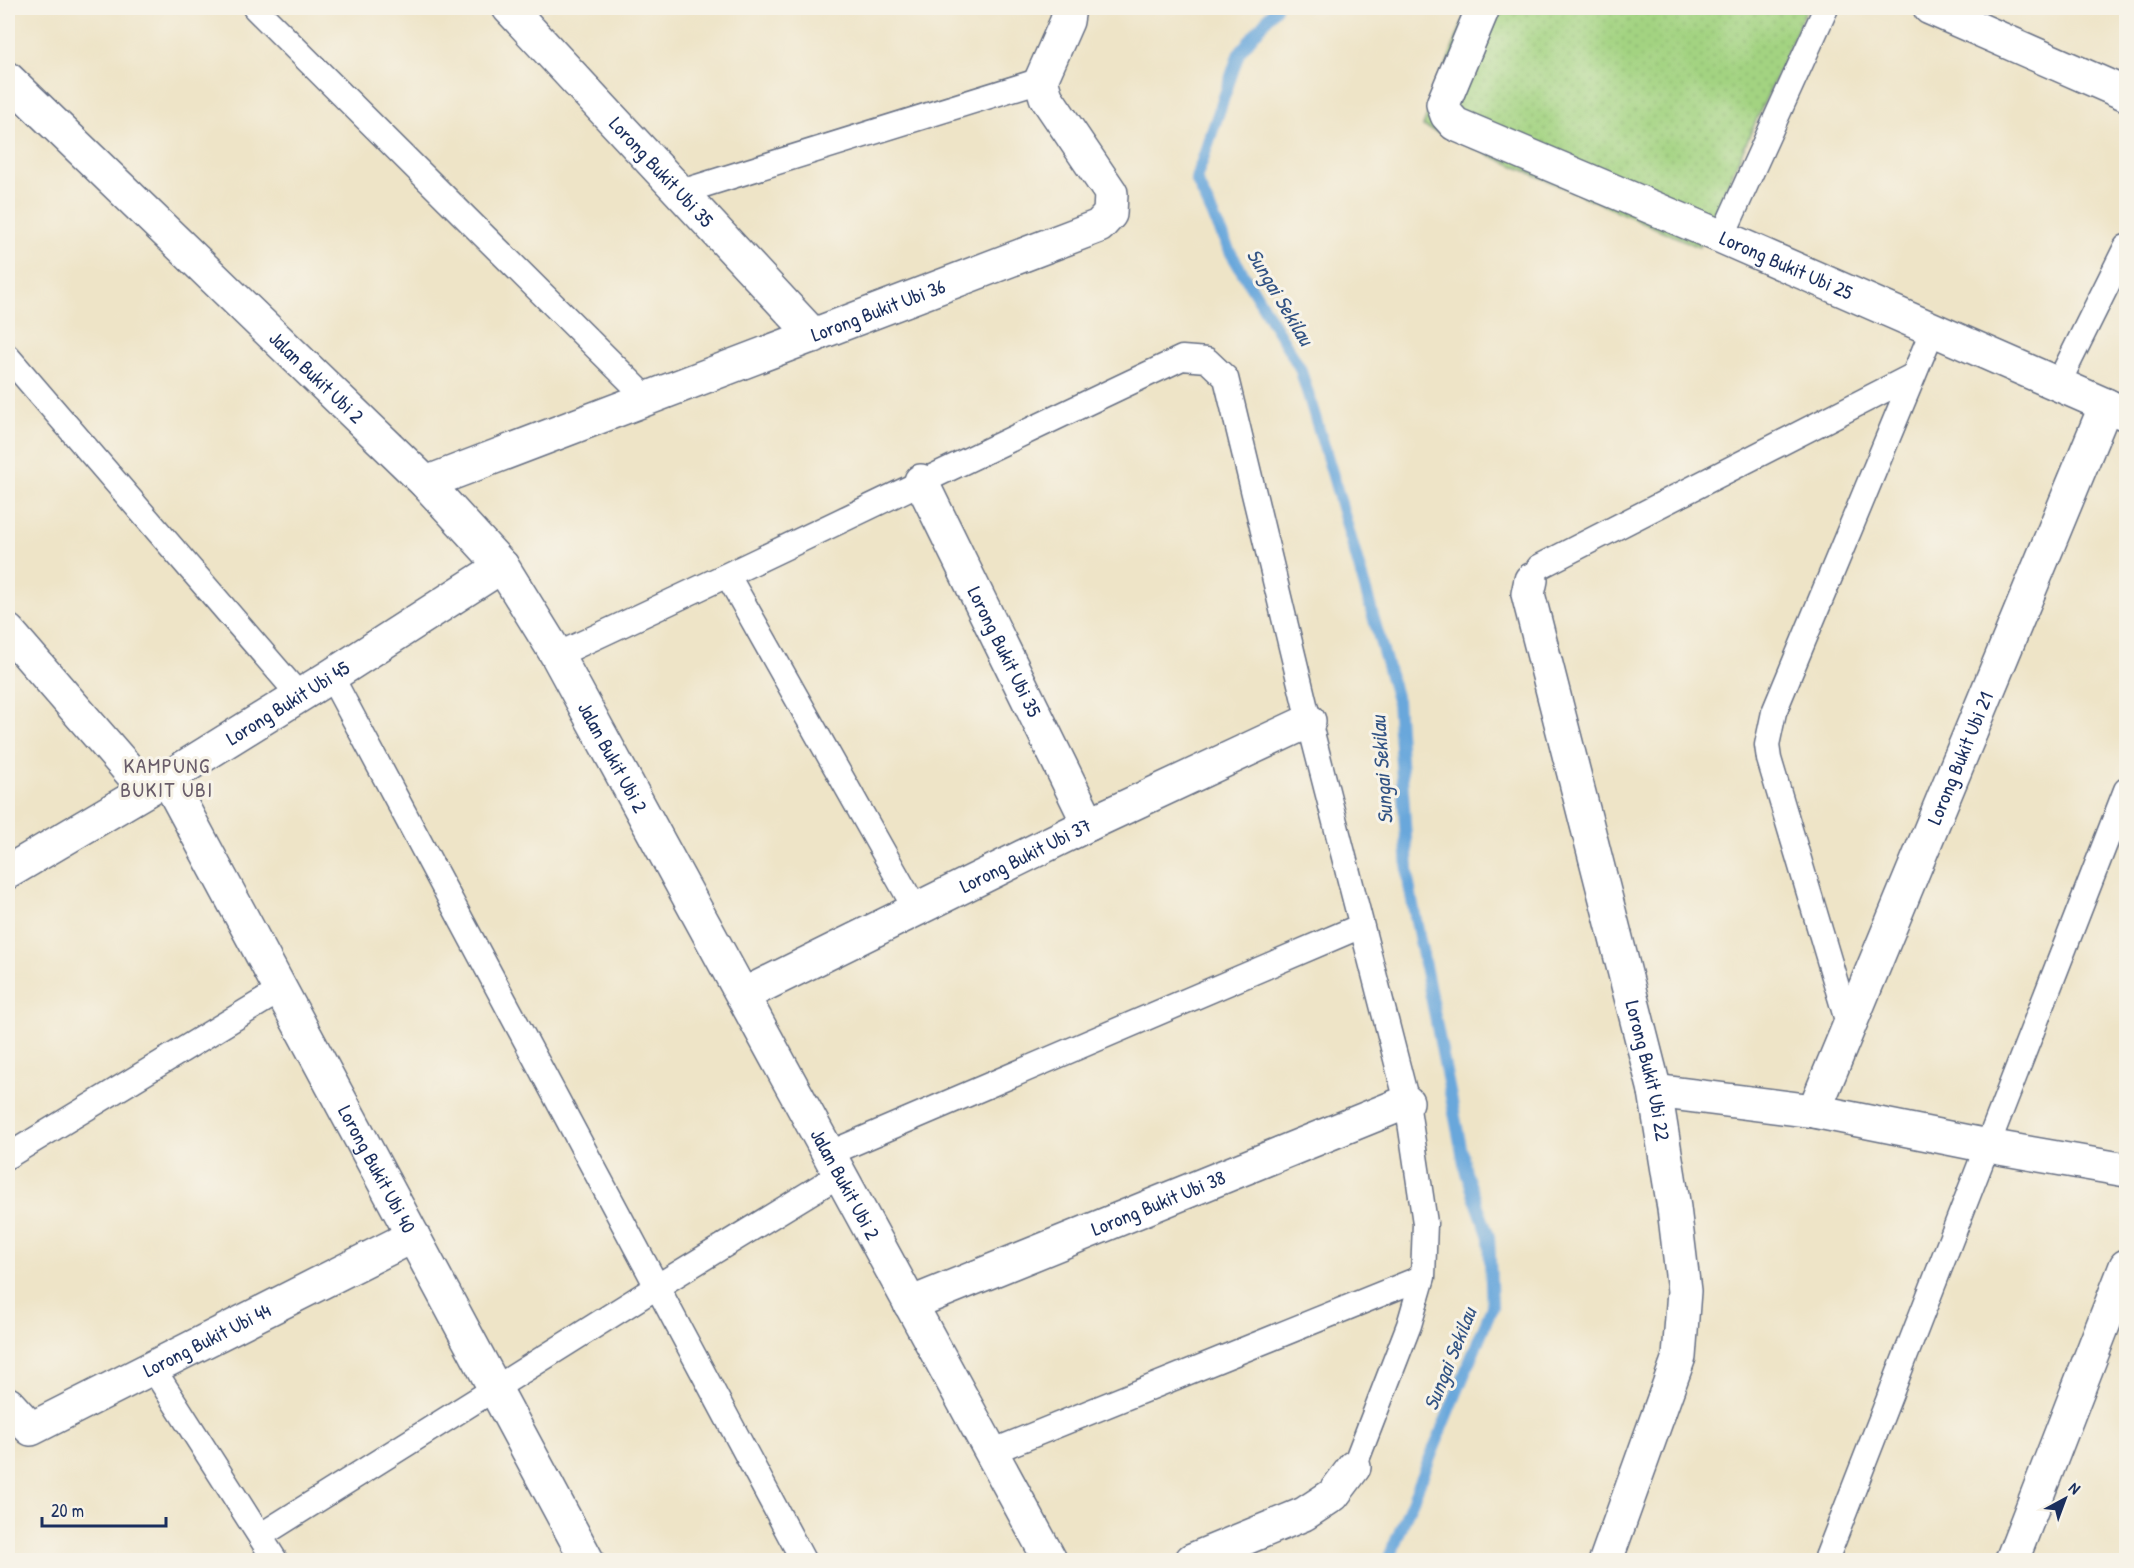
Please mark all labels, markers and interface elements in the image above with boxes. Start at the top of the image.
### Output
street label: Lorong Bukit Ubi 35 [604,110,721,233]
street label: Lorong Bukit Ubi 25 [1716,224,1858,306]
water label: Sungai Sekilau [1240,243,1322,352]
street label: Lorong Bukit Ubi 36 [807,272,949,348]
street label: Jalan Bukit Ubi 2 [263,325,371,429]
street label: Lorong Bukit Ubi 35 [962,582,1049,722]
street label: Lorong Bukit Ubi 45 [221,653,355,751]
street label: Lorong Bukit Ubi 21 [1920,687,1999,828]
street label: Jalan Bukit Ubi 2 [572,697,655,818]
water label: Sungai Sekilau [1363,713,1400,825]
district label: KAMPUNG BUKIT UBI [120,751,214,804]
street label: Lorong Bukit Ubi 37 [955,811,1096,899]
street label: Lorong Bukit Ubi 22 [1619,997,1677,1143]
street label: Lorong Bukit Ubi 40 [332,1100,423,1237]
street label: Jalan Bukit Ubi 2 [805,1124,887,1245]
street label: Lorong Bukit Ubi 38 [1087,1163,1229,1242]
street label: Lorong Bukit Ubi 44 [138,1296,275,1383]
water label: Sungai Sekilau [1416,1302,1484,1414]
north arrow [2035,1469,2095,1529]
text: N [2064,1477,2086,1499]
scale bar [42,1490,166,1528]
text: 20 m [51,1498,84,1523]

